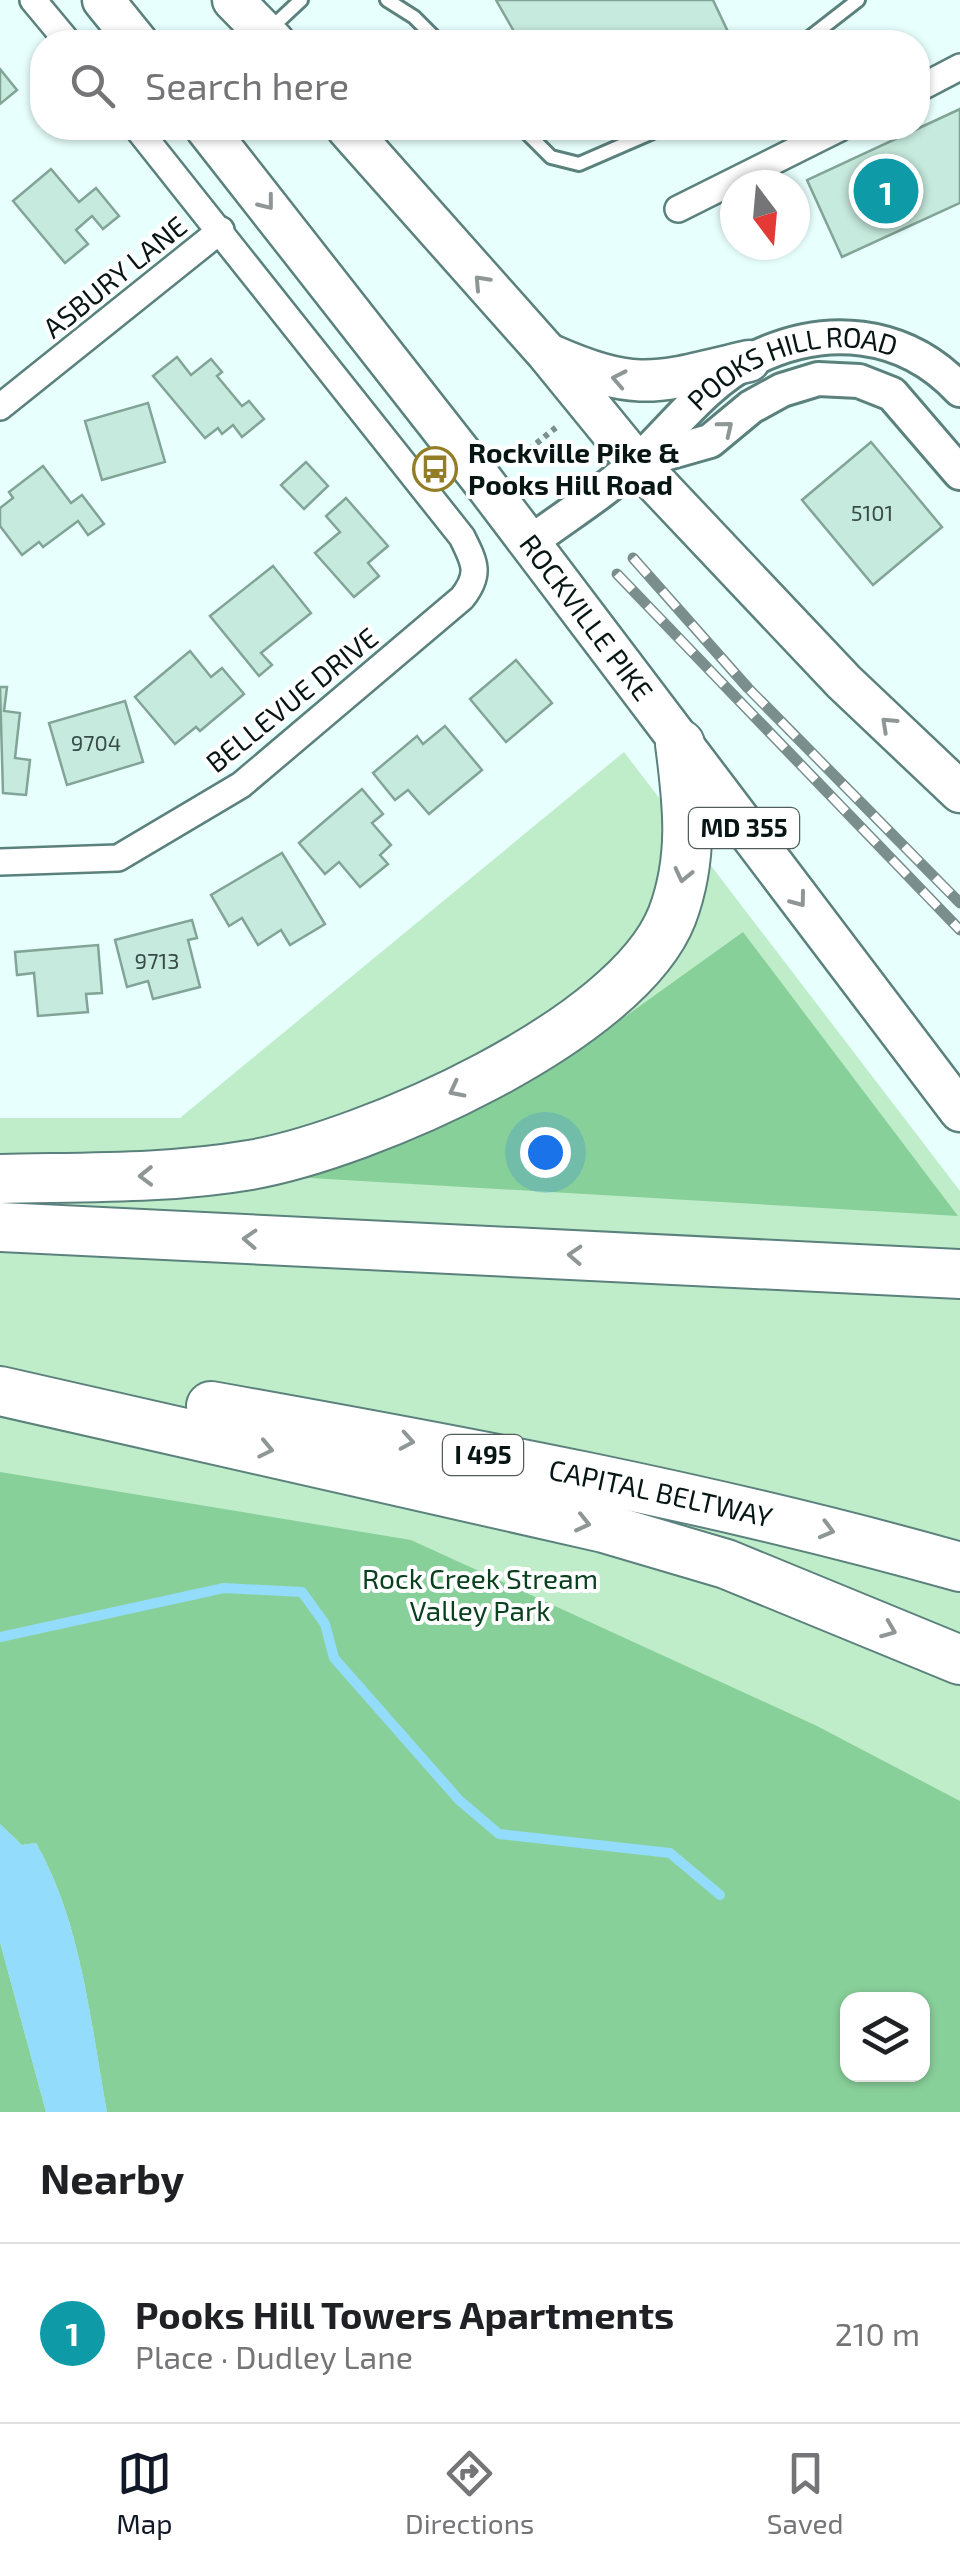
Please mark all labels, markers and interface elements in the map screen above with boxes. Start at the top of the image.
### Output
search box [30,30,930,140]
icon: search [65,58,120,113]
text: Search here [145,62,349,108]
pin: 1 [854,154,918,228]
north arrow [720,170,810,260]
one-way arrow [255,192,273,210]
street label: ASBURY LANE [36,208,193,344]
one-way arrow [475,275,493,293]
street label: POOKS HILL ROAD [680,319,902,417]
one-way arrow [611,370,628,391]
one-way arrow [715,422,733,440]
place label: Rockville Pike & Pooks Hill Road [468,435,680,501]
bus stop icon: Rockville Pike & Pooks Hill Road [412,446,458,492]
house number: 5101 [851,499,893,525]
street label: ROCKVILLE PIKE [513,527,661,707]
street label: BELLEVUE DRIVE [199,620,384,779]
one-way arrow [881,718,900,736]
house number: 9704 [71,729,121,755]
road number: MD 355 [689,808,799,848]
one-way arrow [674,866,695,883]
one-way arrow [787,889,804,907]
house number: 9713 [135,947,179,973]
one-way arrow [449,1078,467,1098]
your location [520,1127,571,1178]
one-way arrow [137,1165,153,1186]
one-way arrow [242,1228,258,1249]
one-way arrow [566,1245,582,1266]
one-way arrow [399,1430,415,1451]
road number: I 495 [443,1435,523,1475]
one-way arrow [257,1438,274,1459]
street label: CAPITAL BELTWAY [546,1452,776,1534]
one-way arrow [574,1511,591,1532]
one-way arrow [818,1518,835,1539]
park label: Rock Creek Stream Valley Park [362,1561,598,1627]
one-way arrow [880,1618,897,1638]
map controls [840,1992,930,2082]
button: layers [840,1992,930,2082]
text: Nearby [40,2152,184,2202]
text: Pooks Hill Towers Apartments [135,2291,674,2337]
text: 1 [66,2314,79,2352]
text: 210 m [835,2314,920,2352]
text: Place · Dudley Lane [135,2337,413,2375]
tab: Map [116,2446,172,2540]
tab: Directions [405,2446,534,2540]
tab: Saved [767,2446,844,2540]

